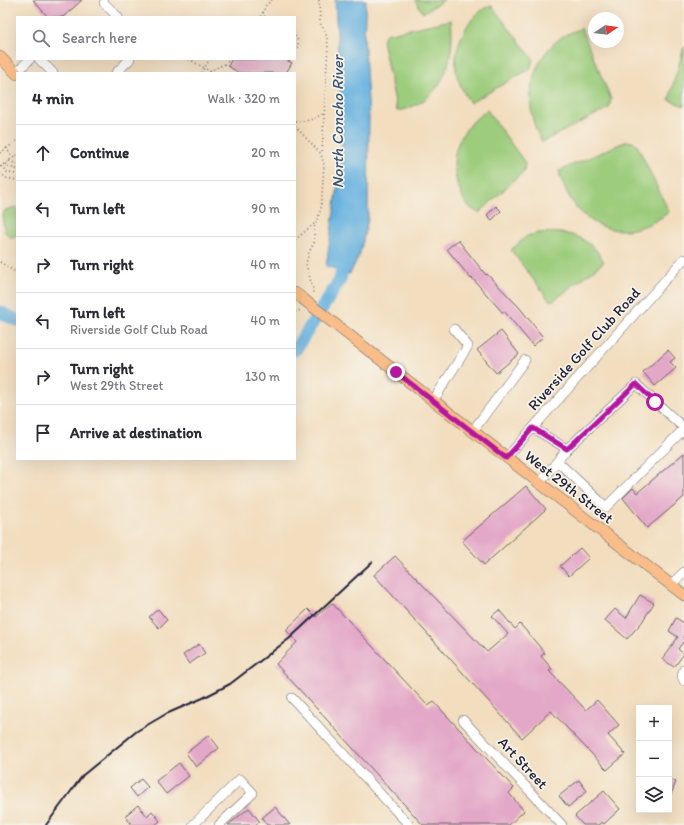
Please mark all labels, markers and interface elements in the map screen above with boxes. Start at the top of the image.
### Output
north arrow [588,12,624,48]
search box [16,16,296,60]
icon: search [30,27,52,49]
text: Search here [62,29,137,47]
water label: North Concho River [328,53,347,189]
text: 4 min [32,88,74,108]
text: Walk · 320 m [208,91,280,106]
icon: ahead [32,142,54,164]
text: Continue [70,144,129,162]
text: 20 m [251,145,280,160]
icon: left [32,198,54,220]
text: Turn left [70,200,125,218]
text: 90 m [251,201,280,216]
icon: right [32,254,54,276]
text: Turn right [70,256,134,274]
text: 40 m [250,257,280,272]
street label: Riverside Golf Club Road [524,284,644,414]
text: Turn left [70,304,125,322]
icon: left [32,310,54,332]
text: 40 m [250,313,280,328]
text: Riverside Golf Club Road [70,322,208,337]
text: Turn right [70,360,134,378]
route end [387,363,405,381]
icon: right [32,366,54,388]
text: 130 m [245,369,280,384]
text: West 29th Street [70,378,163,393]
route start [646,393,664,411]
icon: arrive [32,422,54,444]
text: Arrive at destination [70,424,202,442]
street label: West 29th Street [521,447,617,528]
map controls [636,705,672,813]
button: + [636,705,672,741]
street label: Art Street [494,733,552,793]
button: − [636,741,672,777]
button: layers [636,777,672,813]

